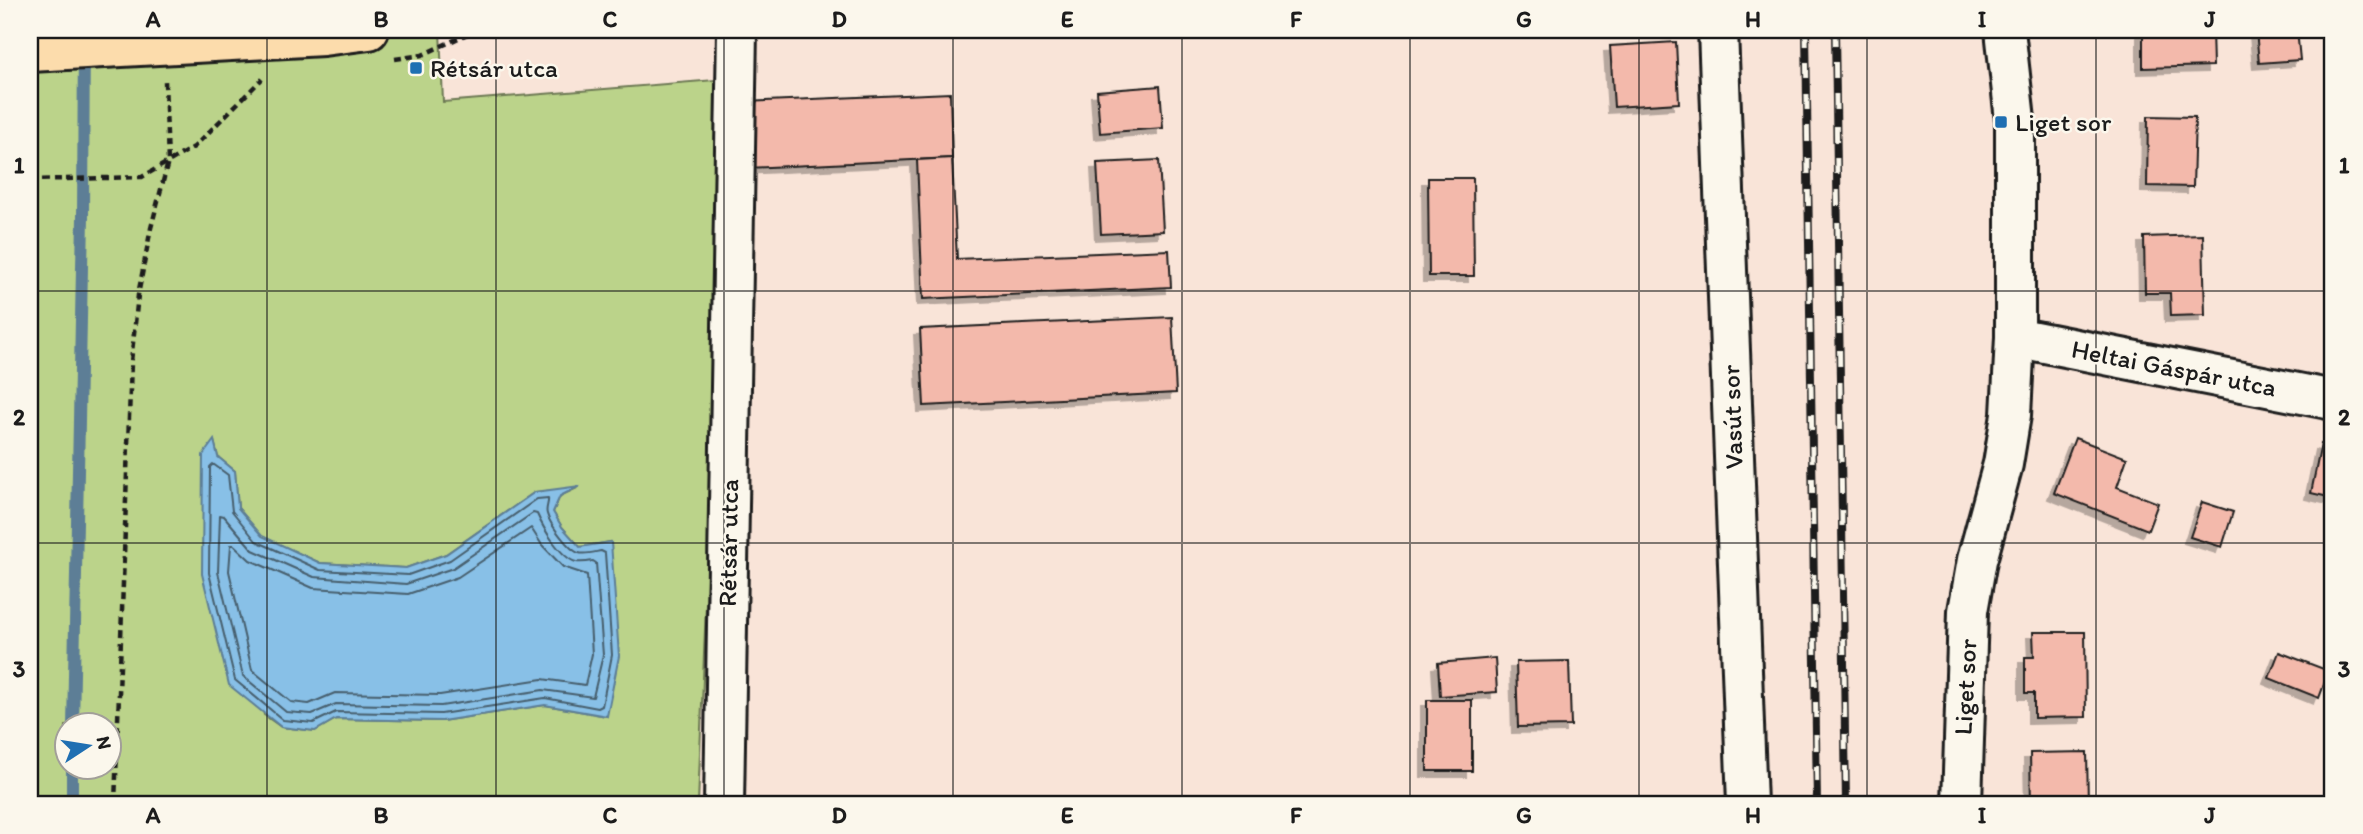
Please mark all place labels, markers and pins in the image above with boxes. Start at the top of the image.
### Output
place label: Rétsár utca [430,52,558,84]
marker: Rétsár utca [408,60,424,76]
place label: Liget sor [2015,106,2112,138]
marker: Liget sor [1993,114,2009,130]

